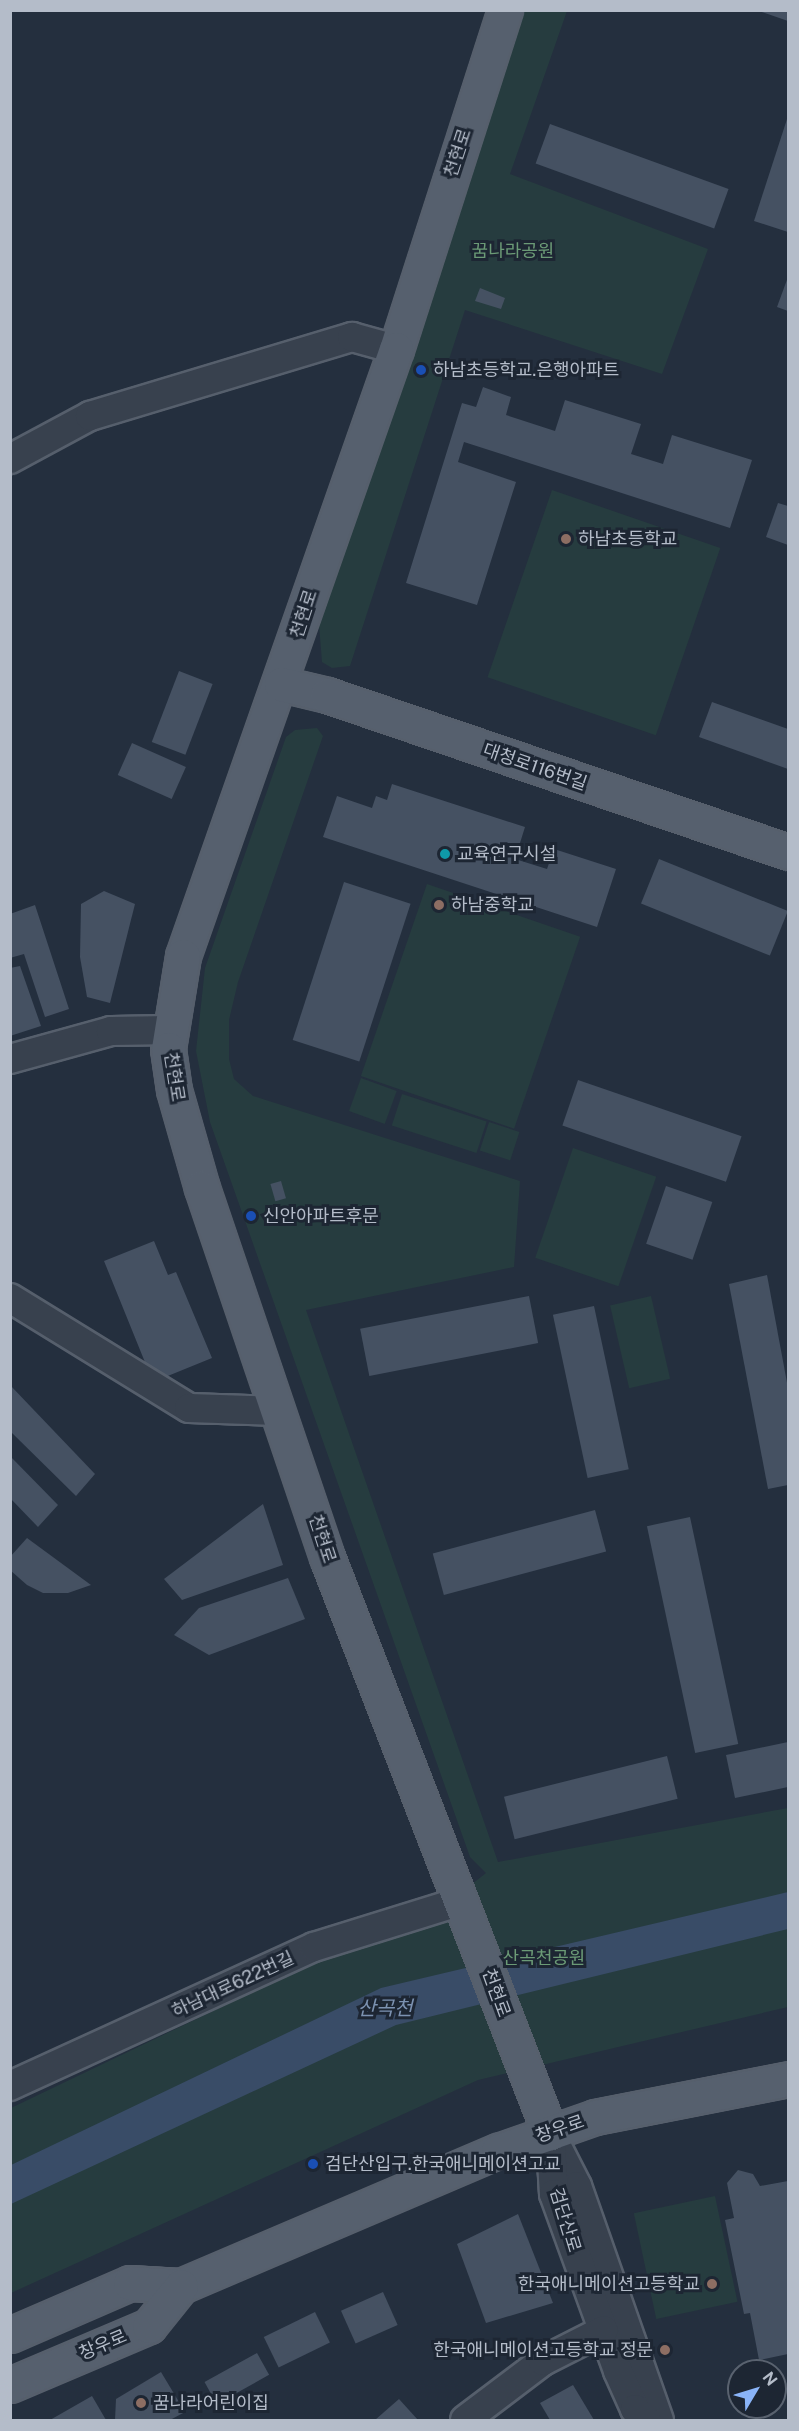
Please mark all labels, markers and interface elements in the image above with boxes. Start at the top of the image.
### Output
street label: 천현로 [440,126,476,180]
park label: 꿈나라공원 [472,240,554,262]
place label: 하남초등학교.은행아파트 [433,359,619,381]
marker: 하남초등학교.은행아파트 [414,363,428,377]
place label: 하남초등학교 [578,528,677,550]
marker: 하남초등학교 [559,532,573,546]
street label: 천현로 [286,587,322,641]
street label: 대청로116번길 [480,739,590,795]
place label: 교육연구시설 [457,843,556,865]
marker: 교육연구시설 [438,847,452,861]
place label: 하남중학교 [451,894,534,916]
marker: 하남중학교 [432,898,446,912]
street label: 천현로 [159,1051,189,1103]
place label: 신안아파트후문 [263,1205,379,1227]
marker: 신안아파트후문 [244,1209,258,1223]
street label: 천현로 [304,1512,340,1566]
street label: 하남대로622번길 [169,1947,297,2023]
park label: 산곡천공원 [503,1947,585,1969]
street label: 천현로 [477,1966,515,2020]
water label: 산곡천 [357,1996,413,2020]
street label: 창우로 [533,2111,587,2147]
place label: 검단산입구.한국애니메이션고교 [325,2153,561,2175]
marker: 검단산입구.한국애니메이션고교 [306,2157,320,2171]
street label: 검단산로 [545,2185,585,2255]
place label: 한국애니메이션고등학교 [518,2273,700,2295]
marker: 한국애니메이션고등학교 [705,2277,719,2291]
street label: 창우로 [76,2325,130,2365]
place label: 한국애니메이션고등학교 정문 [433,2339,653,2361]
marker: 한국애니메이션고등학교 정문 [658,2343,672,2357]
north arrow [727,2359,787,2419]
text: N [759,2368,781,2390]
place label: 꿈나라어린이집 [153,2392,269,2414]
marker: 꿈나라어린이집 [134,2396,148,2410]

